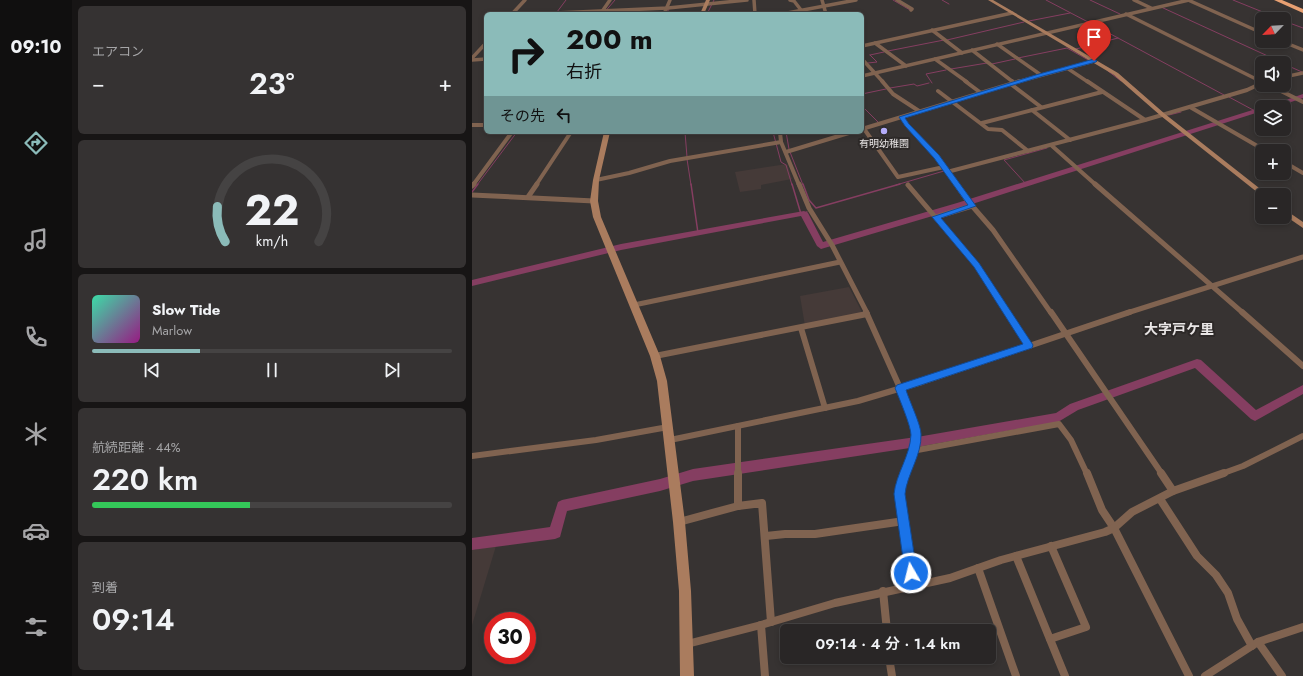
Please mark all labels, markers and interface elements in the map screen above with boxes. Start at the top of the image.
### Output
north arrow [1255,12,1291,48]
map controls [1255,12,1291,224]
text: 200 m [566,19,653,60]
pin [1077,20,1111,61]
icon: arrive [1083,26,1105,48]
icon: right [500,28,552,80]
text: 09:10 [11,34,61,60]
text: エアコン [92,42,144,61]
button: sound [1255,56,1291,92]
text: 右折 [566,59,602,85]
text: 23° [249,62,294,105]
text: − [92,67,105,99]
text: + [438,67,452,99]
button: layers [1255,100,1291,136]
icon: left [553,104,575,126]
text: その先 [500,105,545,127]
marker: 有明幼稚園 [879,126,889,136]
icon: directions [22,129,50,157]
place label: 有明幼稚園 [859,136,909,151]
button: + [1255,144,1291,180]
text: 22 [245,180,299,241]
button: − [1255,188,1291,224]
icon: music [22,226,50,254]
text: km/h [256,231,288,251]
text: Slow Tide [152,299,220,321]
district label: 大字戸ケ里 [1144,319,1214,339]
text: Marlow [152,321,192,340]
icon: phone [22,323,50,351]
icon: previous [141,359,163,381]
icon: pause [261,359,283,381]
icon: next [381,359,403,381]
icon: climate [22,420,50,448]
text: 航続距離 · 44% [92,438,181,457]
text: 220 km [92,458,198,501]
icon: car [22,517,50,545]
position arrow [890,552,932,594]
text: 到着 [92,578,118,597]
text: 09:14 [92,598,175,641]
speed limit sign: 30 [484,612,536,664]
icon: filters [22,613,50,641]
text: 09:14 · 4 分 · 1.4 km [816,633,960,655]

